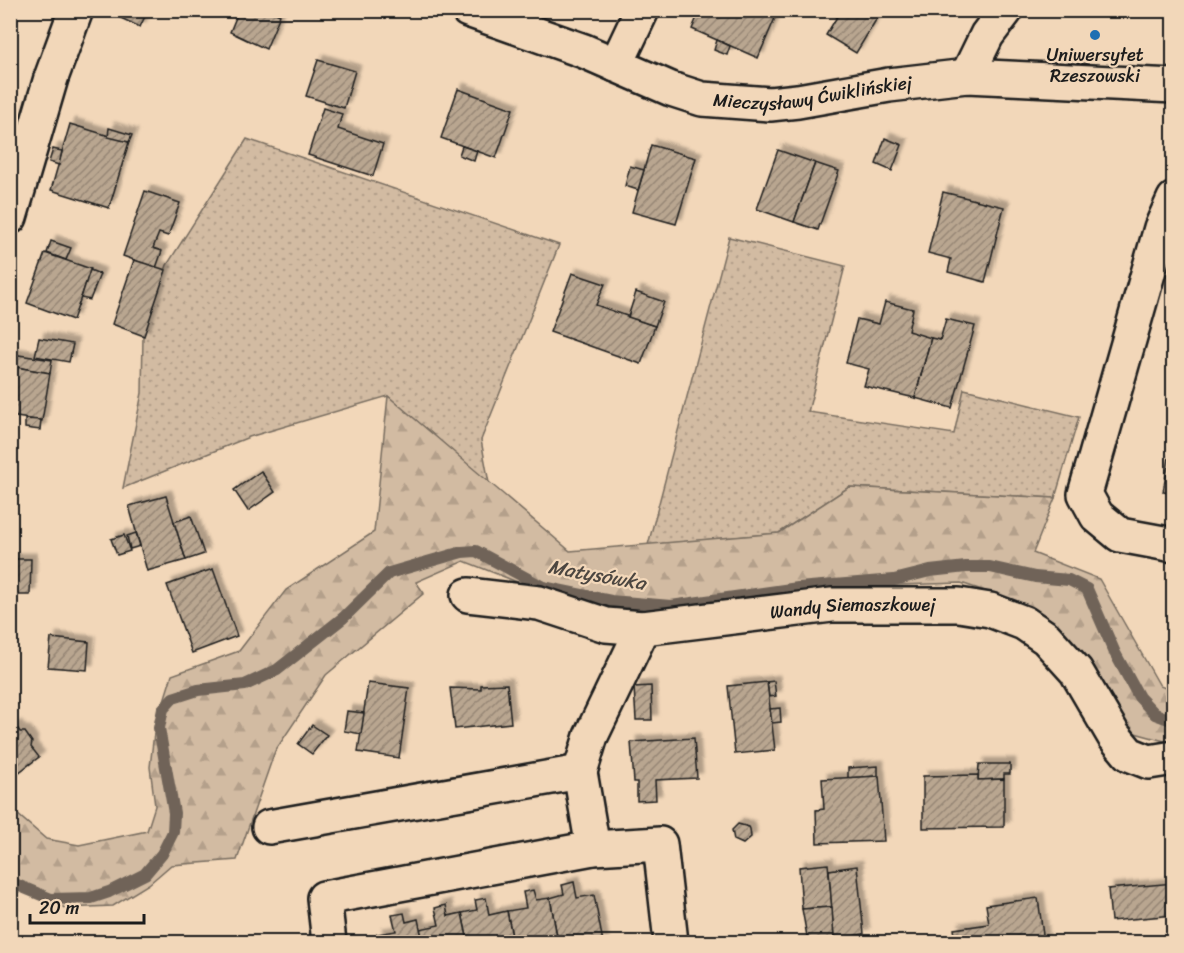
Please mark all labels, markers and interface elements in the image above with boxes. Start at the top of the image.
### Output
marker: Uniwersytet Rzeszowski [1088,28,1102,42]
place label: Uniwersytet Rzeszowski [1046,39,1144,92]
street label: Mieczysławy Ćwiklińskiej [712,66,914,120]
water label: Matysówka [546,549,650,601]
street label: Wandy Siemaszkowej [768,589,936,628]
scale bar [30,887,144,925]
text: 20 m [39,892,79,924]

